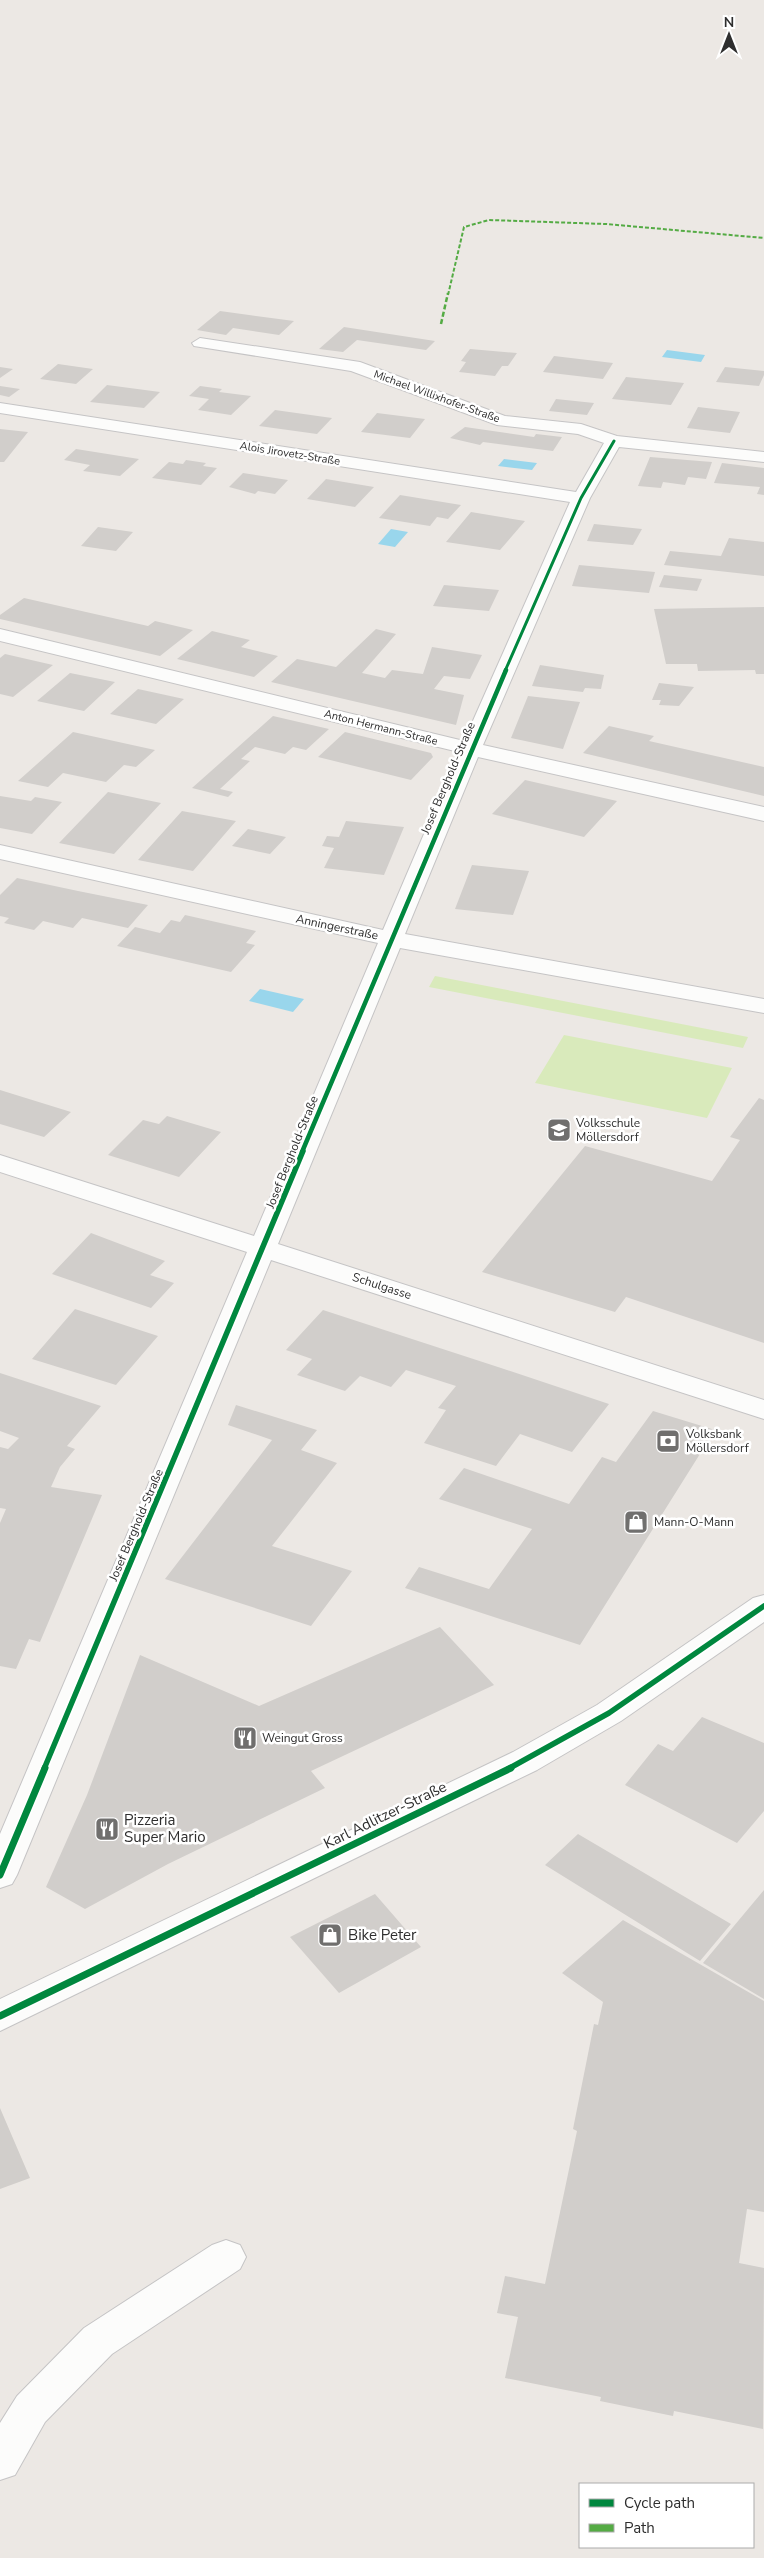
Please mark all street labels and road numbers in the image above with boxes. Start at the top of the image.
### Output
street label: Michael Willixhofer-Straße [372,367,502,426]
street label: Alois Jirovetz-Straße [239,438,341,469]
street label: Anton Hermann-Straße [323,706,439,749]
street label: Josef Berghold-Straße [417,720,479,837]
street label: Anningerstraße [294,910,380,944]
street label: Josef Berghold-Straße [262,1093,322,1212]
street label: Schulgasse [350,1269,414,1303]
street label: Josef Berghold-Straße [105,1467,167,1584]
street label: Karl Adlitzer-Straße [320,1777,450,1853]

